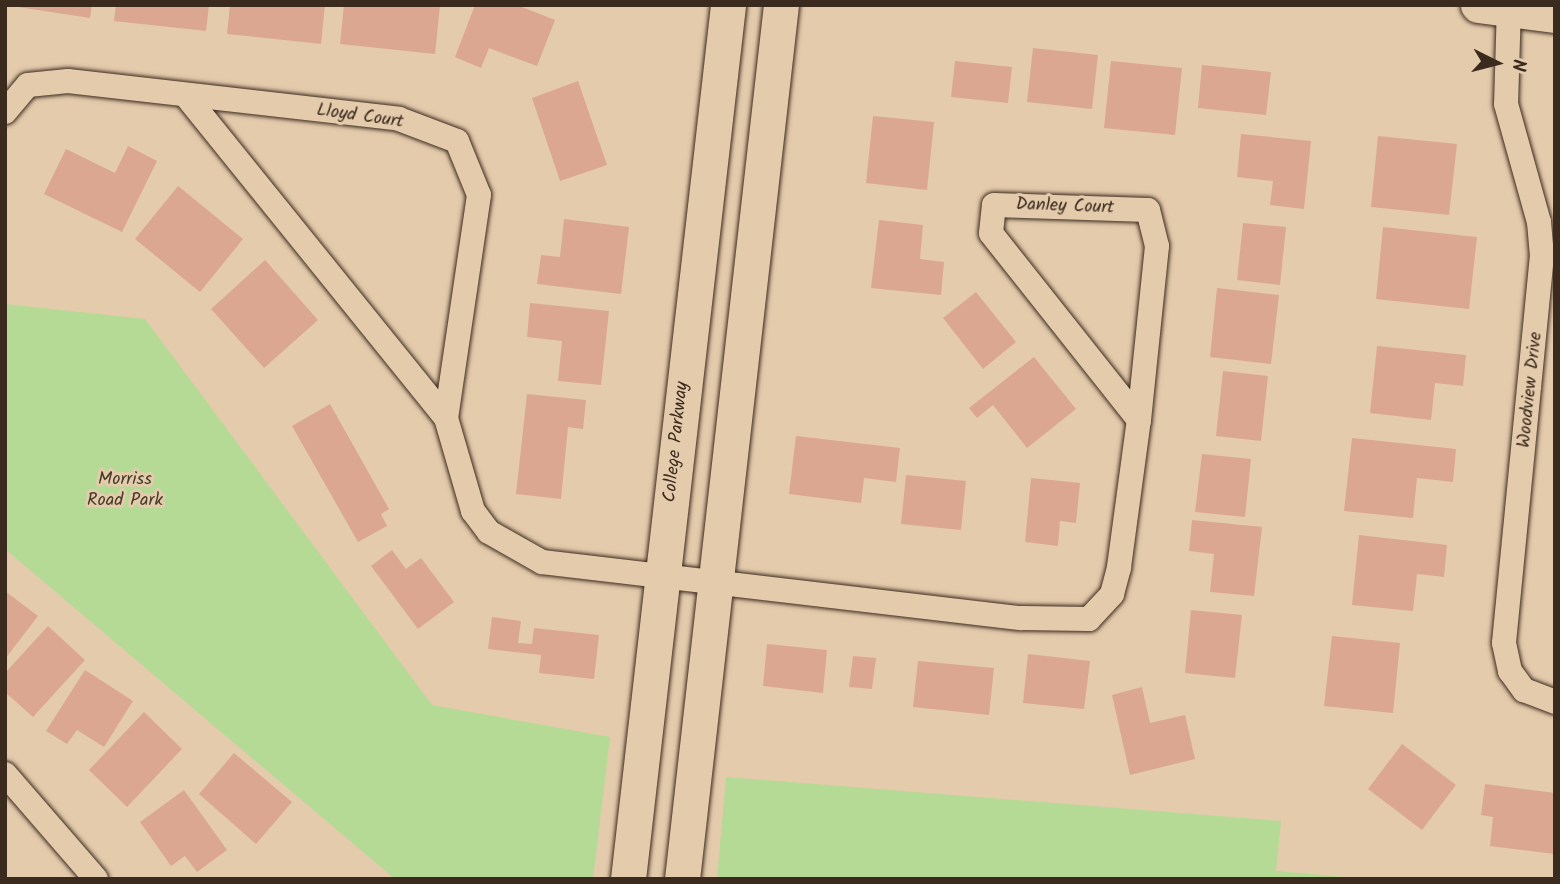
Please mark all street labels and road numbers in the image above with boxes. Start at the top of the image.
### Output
street label: Lloyd Court [315,100,405,134]
street label: Danley Court [1015,194,1115,220]
street label: Woodview Drive [1514,331,1548,449]
street label: College Parkway [660,381,694,503]

